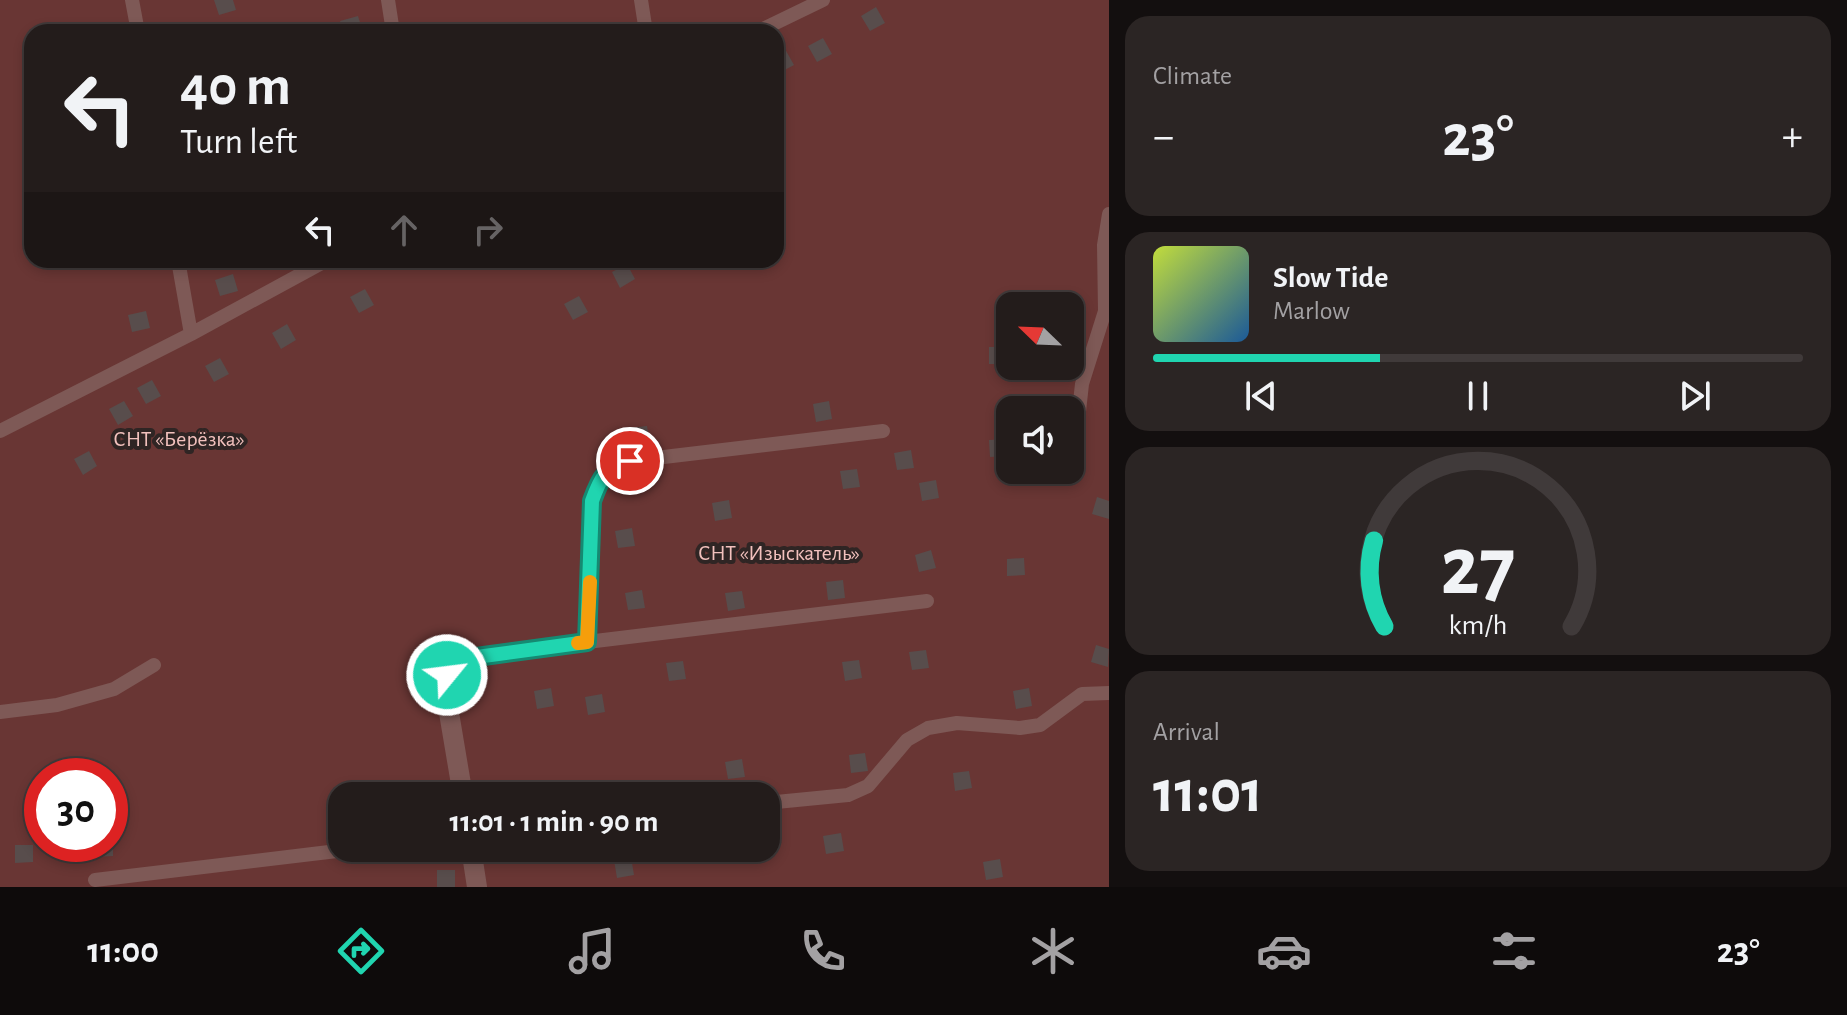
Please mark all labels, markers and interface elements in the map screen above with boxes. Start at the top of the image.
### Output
icon: left [48,56,152,160]
text: 40 m [180,59,291,115]
text: Climate [1153,63,1232,89]
text: 23° [1442,107,1514,167]
text: − [1153,115,1174,159]
text: + [1782,115,1803,159]
text: Turn left [180,124,297,160]
icon: left [298,208,342,252]
icon: ahead [382,208,426,252]
icon: right [466,208,510,252]
text: Slow Tide [1273,263,1388,293]
north arrow [996,292,1084,380]
map controls [996,292,1084,484]
text: Marlow [1273,298,1350,324]
icon: previous [1239,374,1283,418]
icon: pause [1456,374,1500,418]
icon: next [1673,374,1717,418]
button: sound [996,396,1084,484]
pin [596,427,664,495]
park label: СНТ «Берёзка» [113,428,245,450]
icon: arrive [608,439,652,483]
text: 27 [1440,526,1516,610]
park label: СНТ «Изыскатель» [698,542,860,564]
text: km/h [1449,612,1507,641]
position arrow [405,633,489,717]
text: Arrival [1153,719,1220,745]
speed limit sign: 30 [24,758,128,862]
text: 11:01 [1153,763,1263,823]
text: 11:01 · 1 min · 90 m [450,807,658,837]
icon: directions [333,923,389,979]
icon: music [564,923,620,979]
icon: phone [795,923,851,979]
icon: climate [1025,923,1081,979]
icon: car [1256,923,1312,979]
icon: filters [1486,923,1542,979]
text: 11:00 [87,933,159,969]
text: 23° [1717,933,1760,969]

